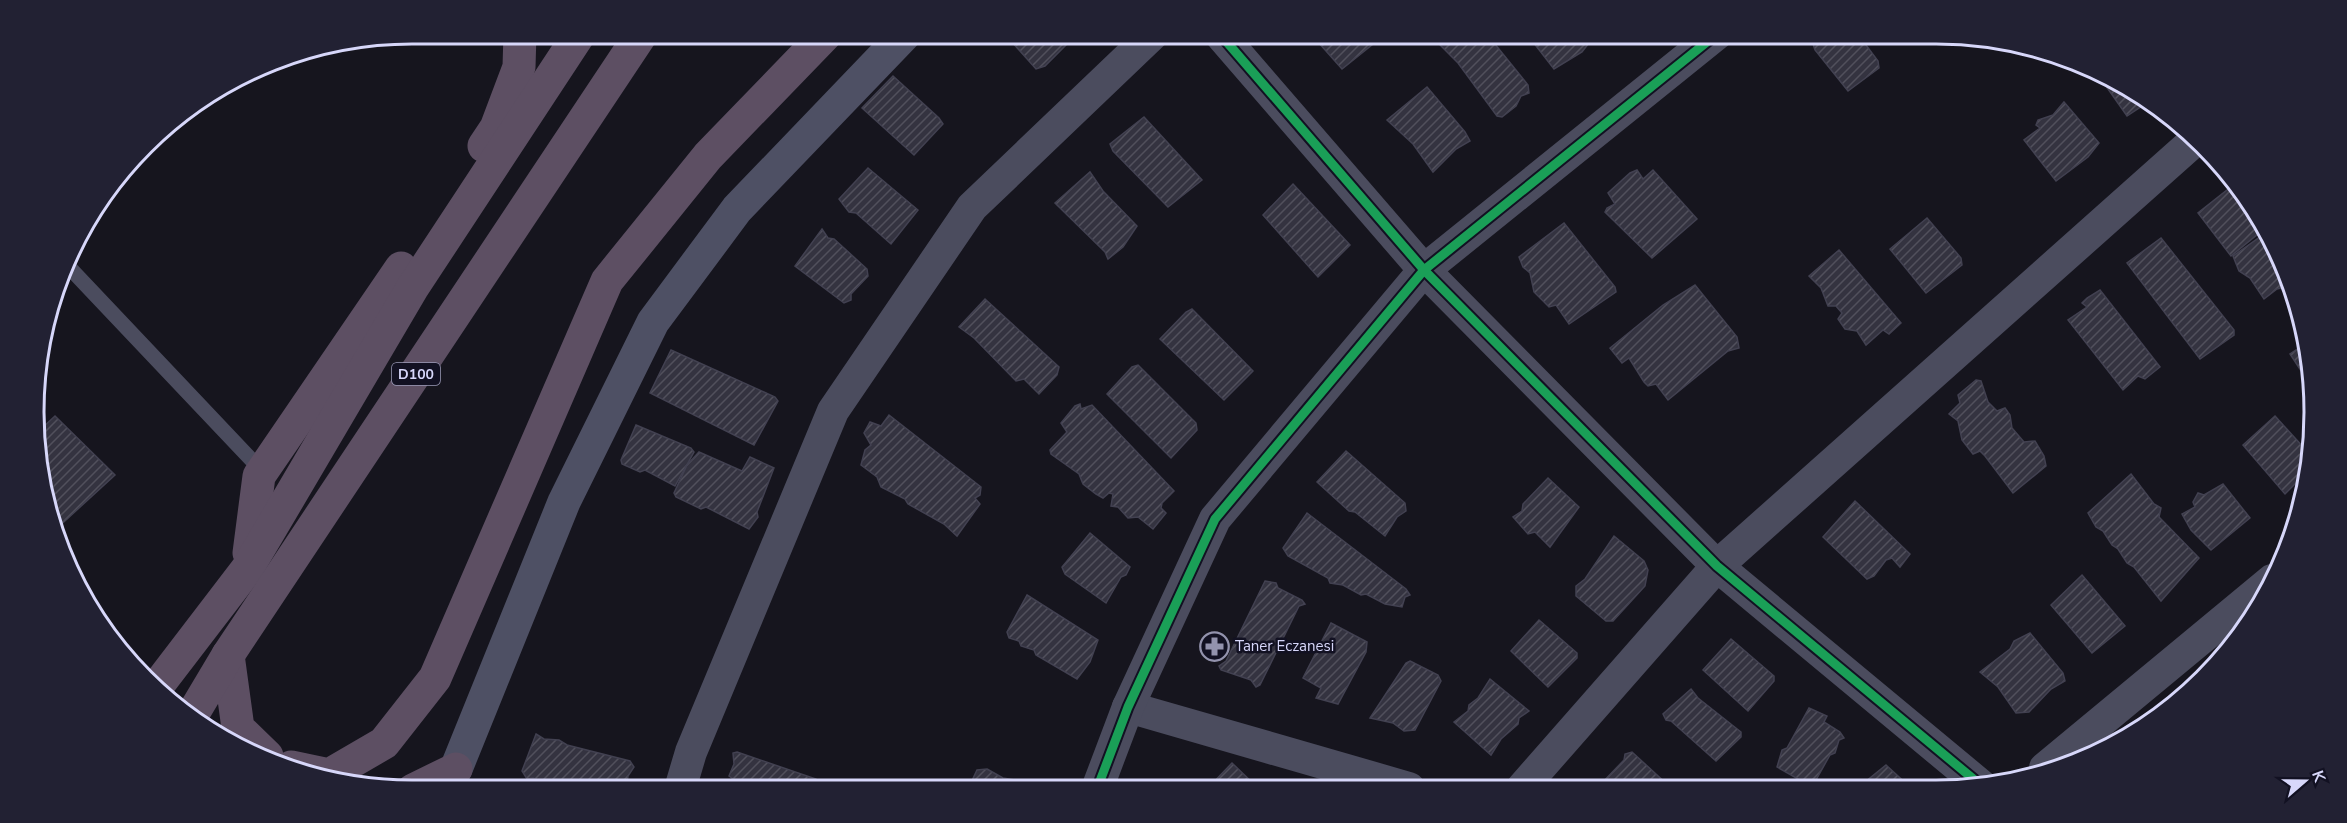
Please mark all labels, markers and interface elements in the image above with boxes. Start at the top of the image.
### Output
road number: D100 [392,363,440,385]
pharmacy icon: Taner Eczanesi [1198,630,1230,662]
place label: Taner Eczanesi [1235,636,1334,656]
north arrow [2275,751,2335,811]
text: K [2306,767,2331,786]

